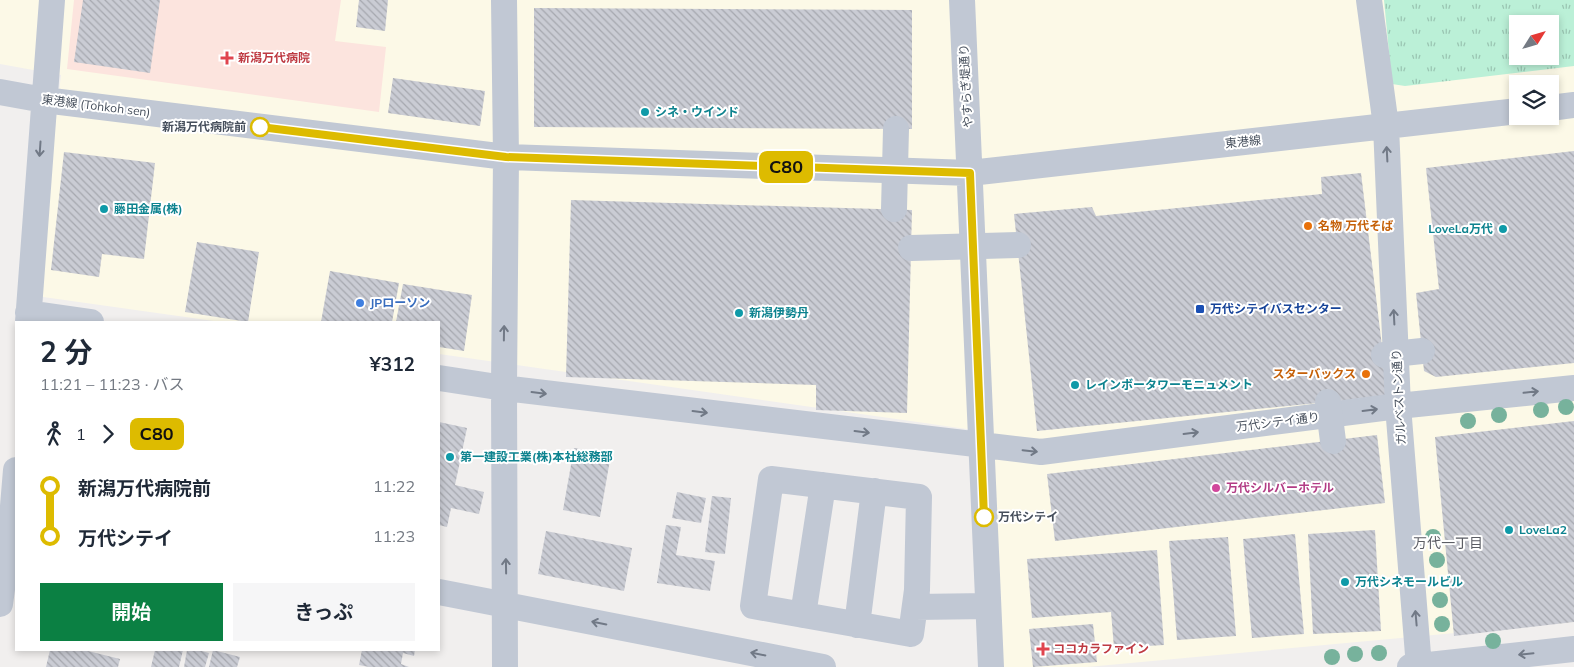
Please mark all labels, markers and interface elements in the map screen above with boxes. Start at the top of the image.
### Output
north arrow [1509,15,1559,65]
map controls [1509,15,1559,125]
street label: やすらぎ堤通り [956,44,975,128]
place label: 新潟万代病院 [238,50,310,65]
marker: 新潟万代病院 [220,51,234,65]
button: layers [1509,75,1559,125]
street label: 東港線 (Tohkoh sen) [41,91,151,120]
place label: シネ・ウインド [655,104,739,119]
marker: シネ・ウインド [639,106,651,118]
marker: 新潟万代病院前 [250,117,270,137]
place label: 新潟万代病院前 [162,119,246,134]
street label: 東港線 [1224,132,1262,151]
one-way arrow [36,140,45,156]
one-way arrow [1382,147,1391,163]
line badge: C80 [757,151,815,183]
text: C80 [769,155,803,178]
place label: 藤田金属(株) [114,201,183,216]
marker: 藤田金属(株) [98,203,110,215]
place label: 名物 万代そば [1318,218,1393,233]
marker: 名物 万代そば [1302,220,1314,232]
place label: LoveLa万代 [1428,221,1493,236]
marker: LoveLa万代 [1497,223,1509,235]
place label: JPローソン [370,295,430,310]
marker: JPローソン [354,297,366,309]
place label: 万代シテイバスセンター [1210,301,1342,316]
marker: 万代シテイバスセンター [1194,303,1206,315]
place label: 新潟伊勢丹 [749,305,809,320]
marker: 新潟伊勢丹 [733,307,745,319]
one-way arrow [1390,309,1399,325]
one-way arrow [499,326,509,342]
text: 2 分 [40,334,92,369]
street label: ガルベストン通り [1388,349,1409,445]
text: ¥312 [369,352,415,376]
place label: スターバックス [1272,366,1356,381]
marker: スターバックス [1360,368,1372,380]
text: 11:21 – 11:23 · バス [40,374,185,394]
place label: レインボータワーモニュメント [1085,377,1253,392]
marker: レインボータワーモニュメント [1069,379,1081,391]
one-way arrow [1523,387,1539,397]
one-way arrow [531,388,547,398]
one-way arrow [1361,405,1377,415]
one-way arrow [692,407,708,417]
street label: 万代シテイ通り [1235,409,1321,434]
icon: walk [40,420,68,448]
icon: forward [94,420,122,448]
text: C80 [140,422,174,445]
text: 1 [76,424,86,444]
one-way arrow [853,427,869,437]
one-way arrow [1183,428,1199,438]
one-way arrow [1022,446,1038,456]
place label: 第一建設工業(株)本社総務部 [460,449,613,464]
marker: 第一建設工業(株)本社総務部 [444,451,456,463]
text: 新潟万代病院前 [78,476,211,500]
text: 11:22 [373,476,415,496]
place label: 万代シルバーホテル [1226,480,1334,495]
marker: 万代シルバーホテル [1210,482,1222,494]
marker: 万代シテイ [974,507,994,527]
place label: 万代シテイ [998,509,1058,524]
place label: LoveLa2 [1519,522,1567,537]
marker: LoveLa2 [1503,524,1515,536]
text: 万代シテイ [78,526,173,550]
text: 11:23 [373,526,415,546]
district label: 万代一丁目 [1413,534,1483,552]
one-way arrow [501,558,510,574]
place label: 万代シネモールビル [1355,574,1463,589]
marker: 万代シネモールビル [1339,576,1351,588]
button: 開始 [40,583,223,641]
button: きっぷ [233,583,415,641]
one-way arrow [1411,611,1420,627]
one-way arrow [591,618,607,628]
place label: ココカラファイン [1053,641,1149,656]
marker: ココカラファイン [1037,643,1049,655]
one-way arrow [751,649,767,659]
one-way arrow [1518,650,1534,659]

